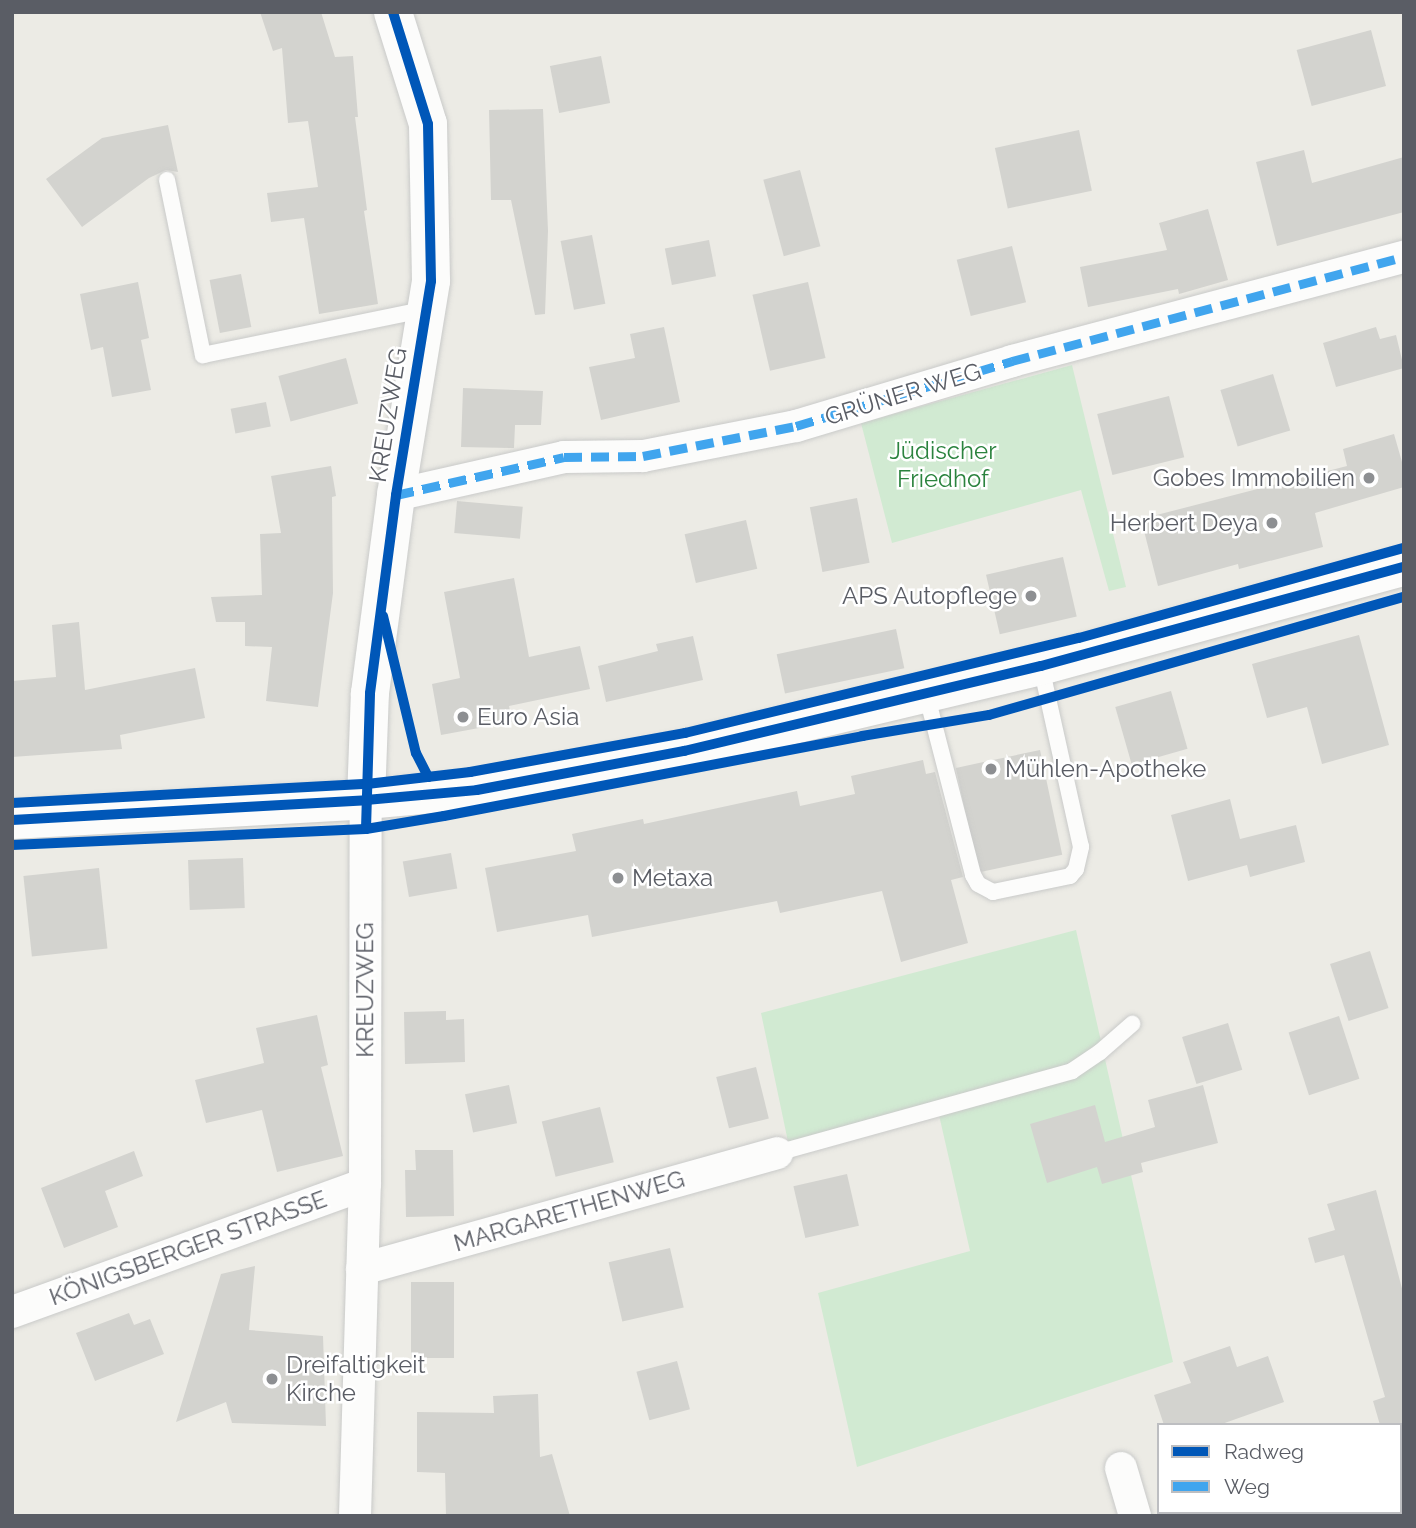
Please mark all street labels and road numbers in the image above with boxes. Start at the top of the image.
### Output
street label: KREUZWEG [363,346,413,484]
street label: GRÜNER WEG [821,356,985,432]
street label: KREUZWEG [351,922,379,1058]
street label: MARGARETHENWEG [450,1164,688,1258]
street label: KÖNIGSBERGER STRASSE [45,1184,331,1312]

